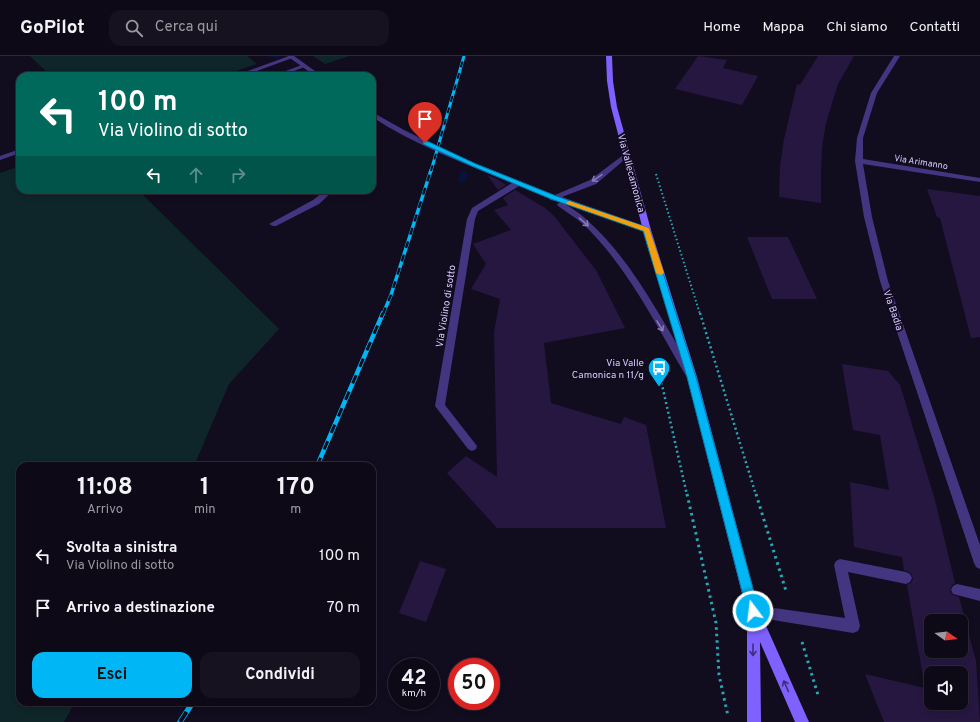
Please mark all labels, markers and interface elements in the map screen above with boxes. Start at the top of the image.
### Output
search box [109,10,389,46]
text: GoPilot [20,16,85,40]
icon: search [123,17,145,39]
text: Cerca qui [155,18,218,37]
text: Home [703,19,740,36]
text: Mappa [762,19,804,36]
text: Chi siamo [826,19,888,36]
text: Contatti [910,19,960,36]
text: 100 m [98,85,178,121]
icon: left [32,88,84,140]
pin [408,102,442,143]
icon: arrive [414,108,436,130]
text: Via Violino di sotto [98,120,248,143]
street label: Via Vallecamonica [614,133,647,214]
street label: Via Arimanno [893,153,949,172]
icon: left [143,164,165,186]
icon: ahead [185,164,207,186]
icon: right [227,164,249,186]
one-way arrow [591,175,603,183]
one-way arrow [579,217,589,226]
street label: Via Violino di sotto [434,264,459,348]
street label: Via Badia [880,288,906,333]
one-way arrow [657,320,665,332]
bus stop icon: Via Valle Camonica n 11/g [646,355,672,388]
place label: Via Valle Camonica n 11/g [572,357,644,382]
text: 11:08 [77,473,133,503]
text: 1 [200,473,210,503]
text: 170 [277,473,315,503]
text: Arrivo [87,502,123,518]
text: min [194,502,216,518]
text: m [290,502,301,518]
text: Svolta a sinistra [66,539,177,558]
icon: left [32,545,54,567]
text: 100 m [319,547,360,566]
text: Via Violino di sotto [66,558,174,574]
position arrow [732,590,774,632]
icon: arrive [32,597,54,619]
text: Arrivo a destinazione [66,599,215,618]
text: 70 m [327,599,360,618]
north arrow [924,614,968,658]
map controls [924,614,968,710]
one-way arrow [749,643,757,656]
button: Esci [32,652,192,698]
button: Condividi [200,652,360,698]
speed limit sign: 50 [448,658,500,710]
text: 42 [401,666,427,692]
button: sound [924,666,968,710]
one-way arrow [782,681,790,693]
text: km/h [402,687,426,700]

